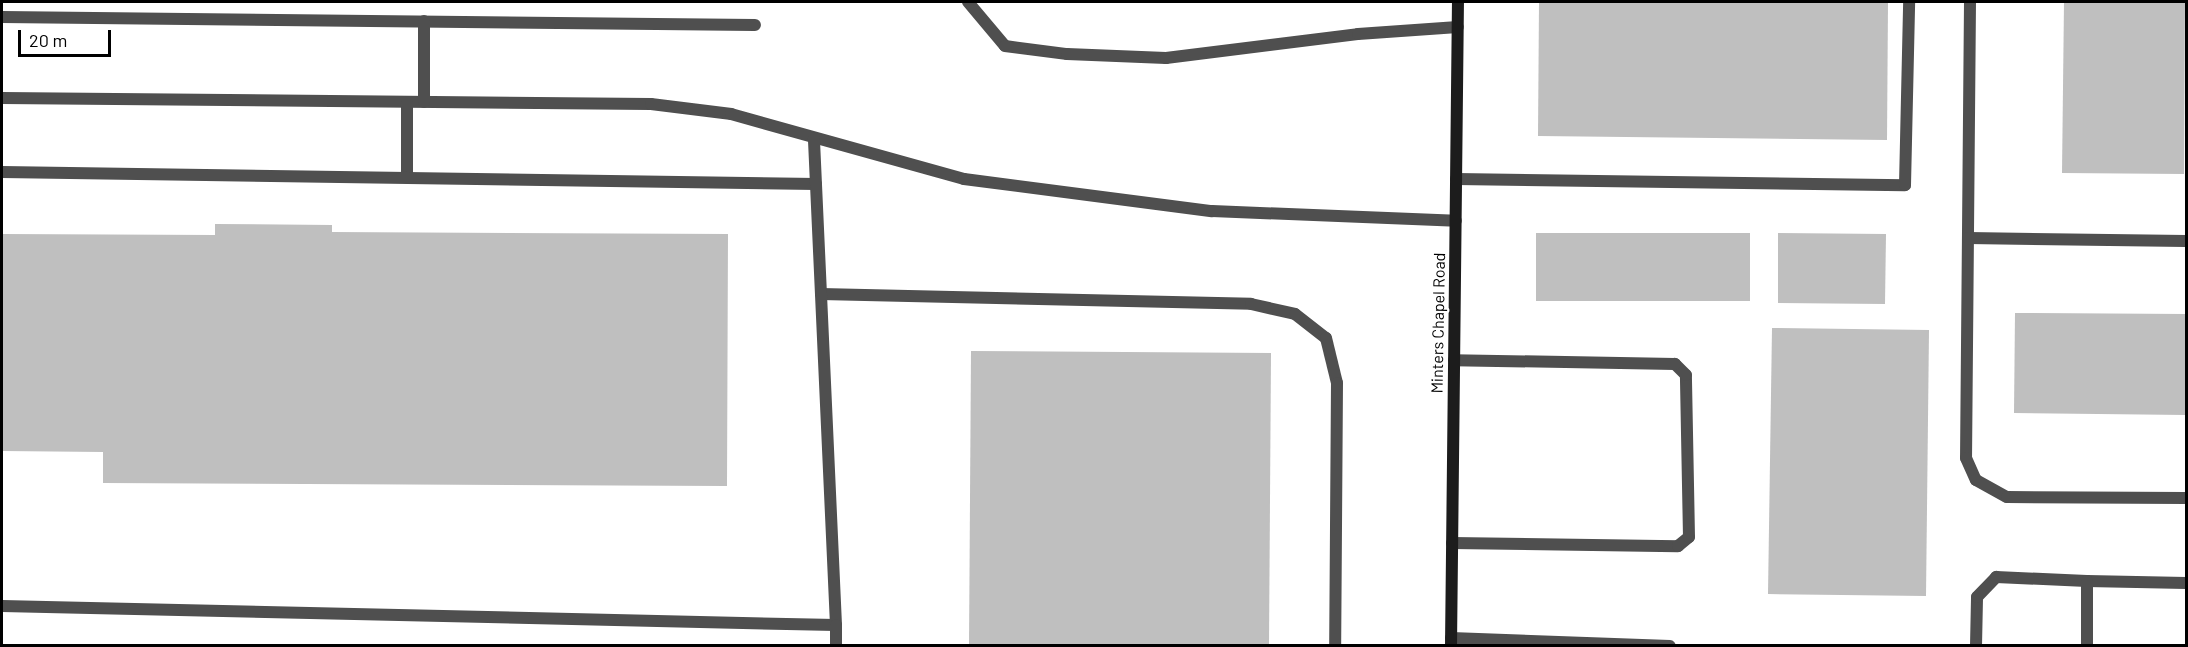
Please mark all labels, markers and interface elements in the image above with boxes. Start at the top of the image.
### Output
scale bar [21,18,114,56]
text: 20 m [29,29,67,51]
street label: Minters Chapel Road [1427,252,1449,394]

